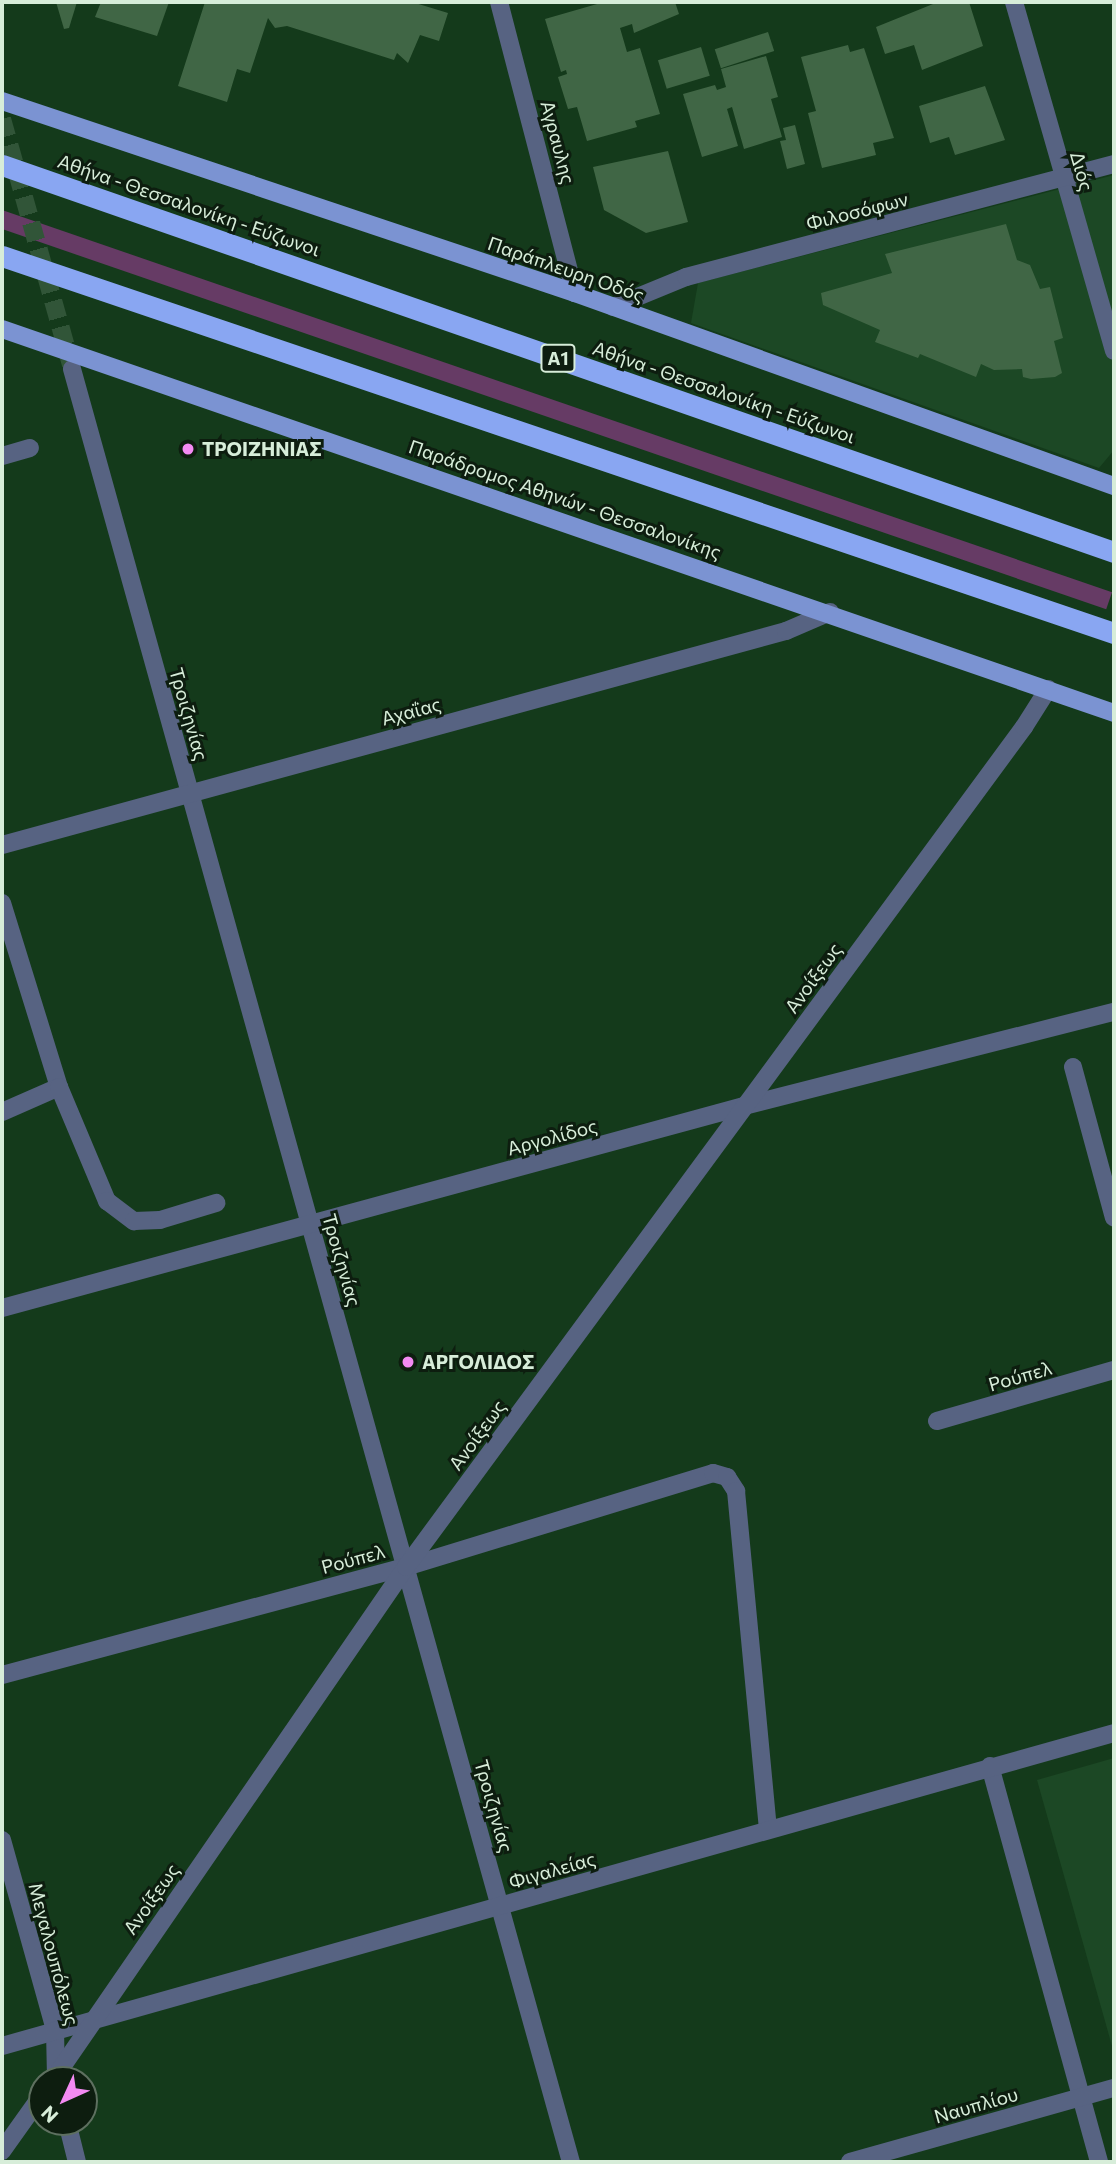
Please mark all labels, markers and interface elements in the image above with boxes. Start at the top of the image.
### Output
street label: Αγραυλης [536,98,580,186]
street label: Αθήνα - Θεσσαλονίκη - Εύζωνοι [55,149,323,261]
street label: Διός [1066,149,1098,193]
street label: Φιλοσόφων [804,187,910,235]
street label: Παράπλευρη Οδός [485,232,647,306]
street label: Αθήνα - Θεσσαλονίκη - Εύζωνοι [590,336,858,448]
road number: Α1 [539,344,577,372]
street label: Παράδρομος Αθηνών - Θεσσαλονίκης [406,435,724,563]
place label: ΤΡΟΙΖΗΝΙΑΣ [202,438,322,460]
marker: ΤΡΟΙΖΗΝΙΑΣ [180,441,196,457]
street label: Τροιζηνίας [165,665,213,763]
street label: Αχαΐας [379,692,443,730]
street label: Ανοίξεως [780,938,846,1018]
street label: Αργολίδος [505,1114,599,1160]
street label: Τροιζηνίας [318,1211,366,1309]
place label: ΑΡΓΟΛΙΔΟΣ [422,1351,535,1373]
marker: ΑΡΓΟΛΙΔΟΣ [400,1354,416,1370]
street label: Ρούπελ [986,1356,1054,1396]
street label: Ανοίξεως [444,1395,510,1475]
street label: Ρούπελ [319,1540,387,1578]
street label: Τροιζηνίας [470,1757,518,1855]
street label: Φιγαλείας [506,1847,598,1893]
street label: Ανοίξεως [118,1859,184,1939]
street label: Μεγαλουπόλεως [24,1880,84,2028]
north arrow [28,2066,98,2136]
street label: Ναυπλίου [932,2082,1020,2128]
text: N [36,2102,62,2128]

